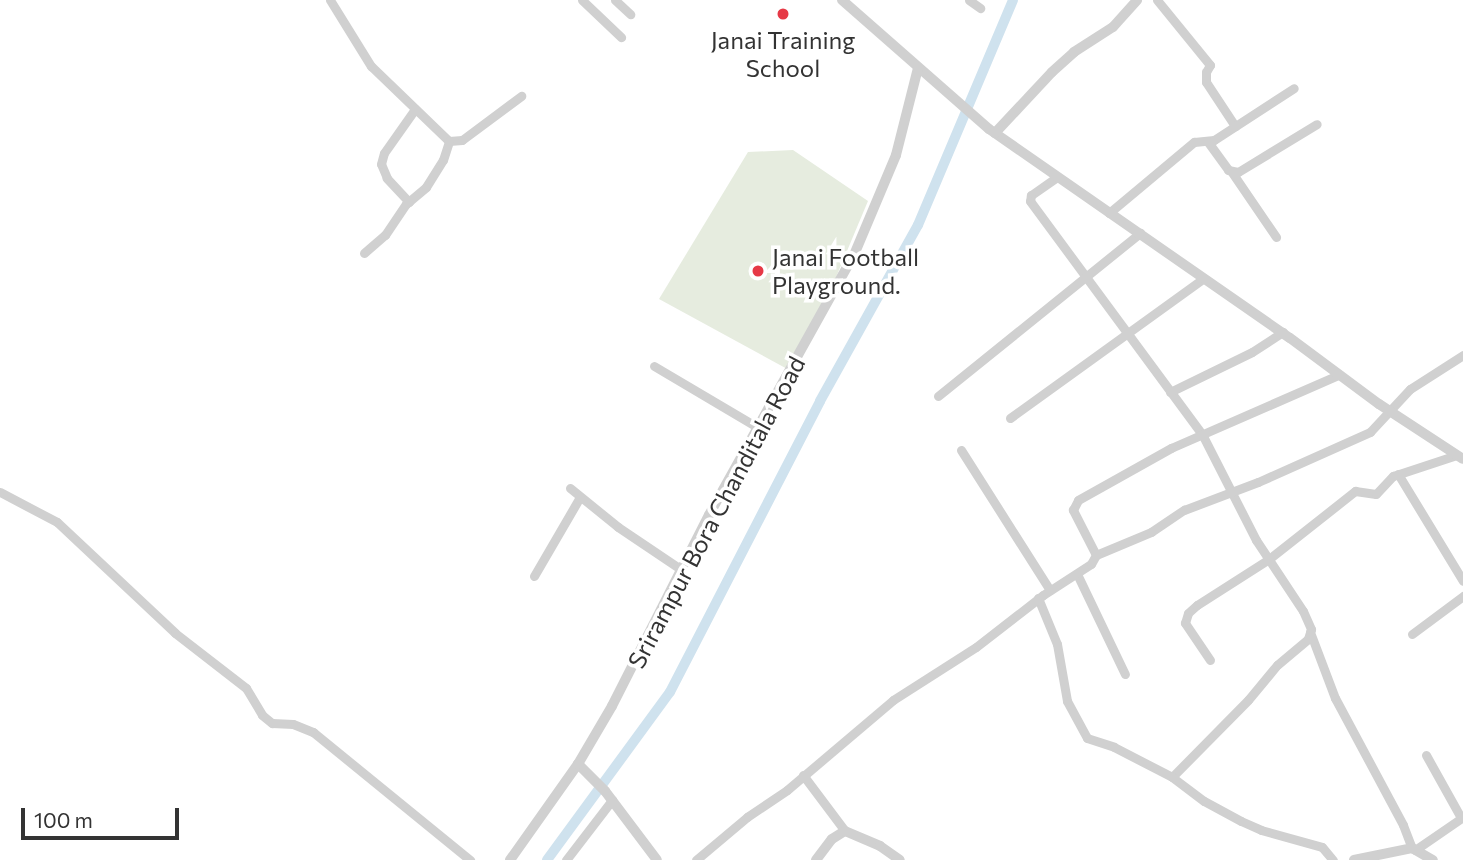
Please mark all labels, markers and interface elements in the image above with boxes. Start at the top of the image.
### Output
marker: Janai Training School [775,6,791,22]
place label: Janai Training School [711,26,855,82]
place label: Janai Football Playground. [772,243,919,299]
marker: Janai Football Playground. [750,263,766,279]
street label: Srirampur Bora Chanditala Road [621,351,811,673]
scale bar [24,794,182,838]
text: 100 m [34,807,93,832]

